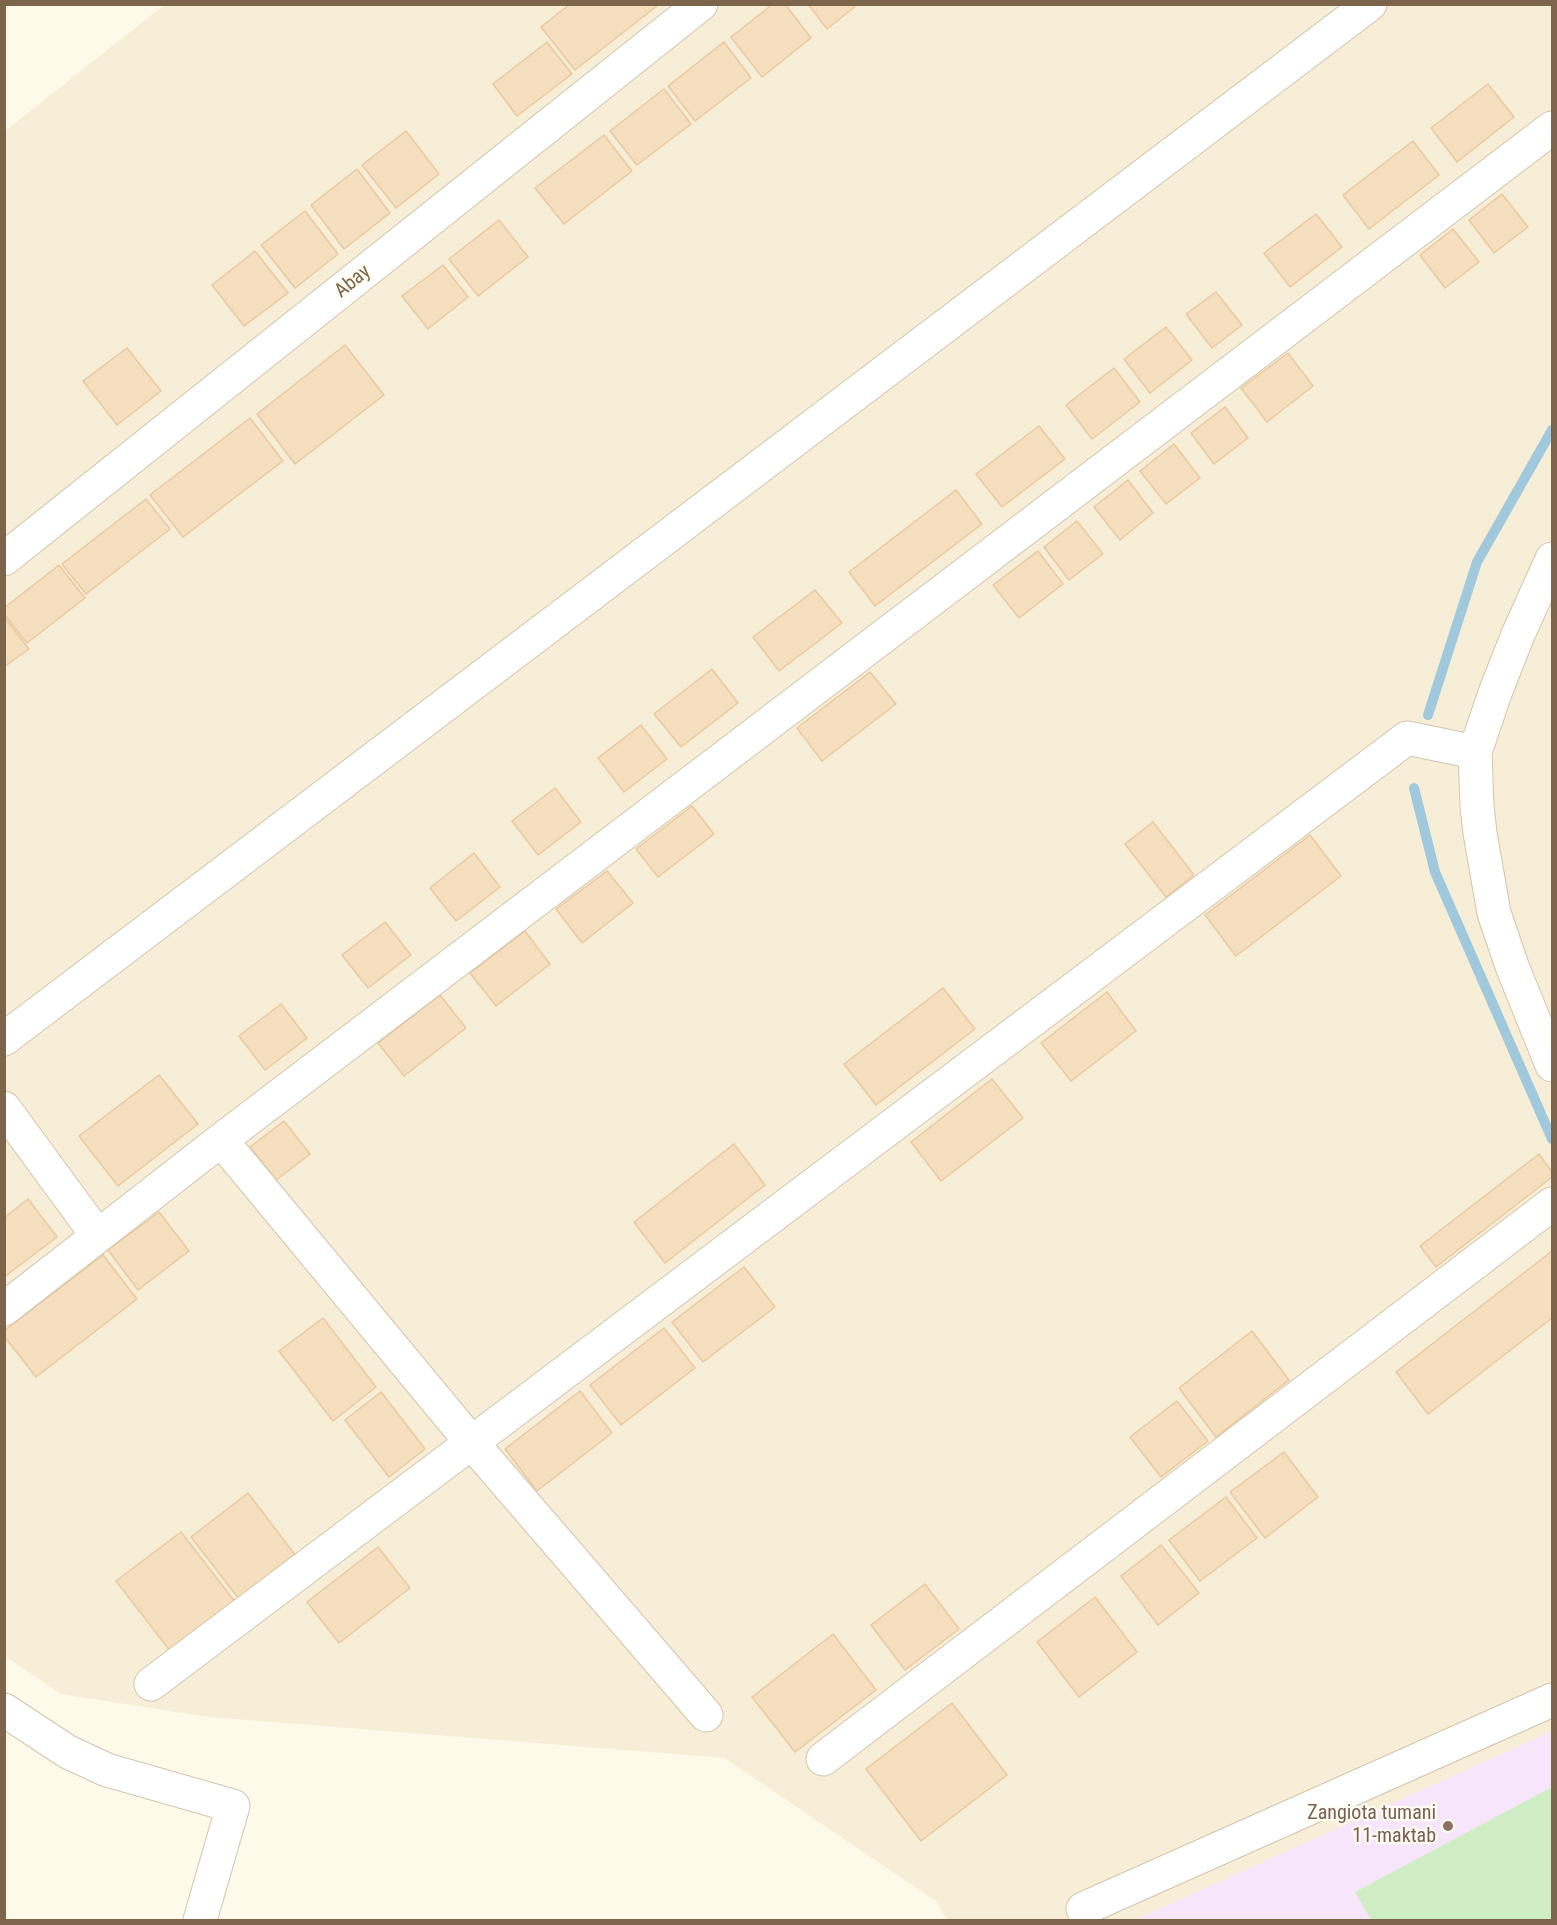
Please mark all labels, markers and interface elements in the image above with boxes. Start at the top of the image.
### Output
street label: Abay [330,260,376,304]
place label: Zangiota tumani 11-maktab [1307,1802,1436,1849]
marker: Zangiota tumani 11-maktab [1441,1819,1455,1833]

